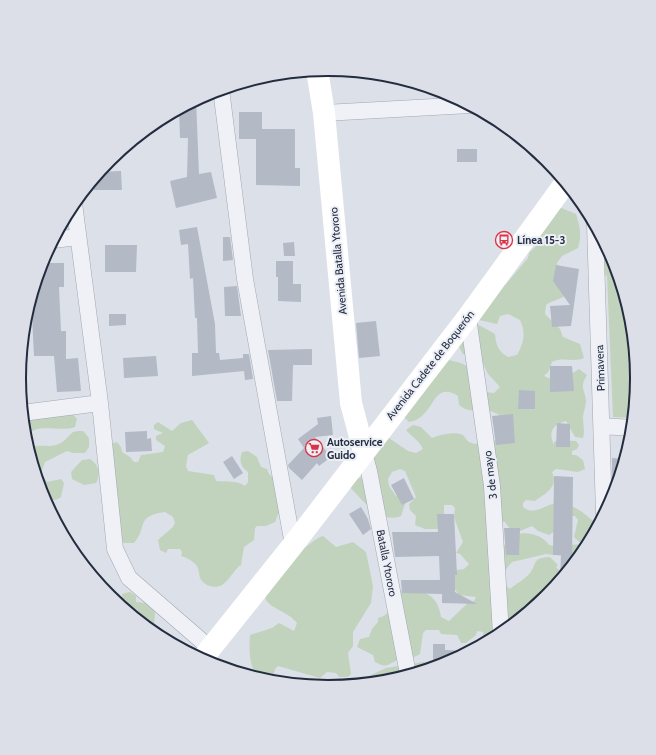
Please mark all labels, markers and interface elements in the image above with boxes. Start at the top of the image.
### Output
street label: Avenida Batalla Ytororo [326,207,350,315]
bus stop icon: Línea 15-3 [494,230,514,250]
place label: Línea 15-3 [517,233,565,247]
street label: Avenida Cadete de Boquerón [383,307,477,423]
street label: Primavera [592,344,608,391]
place label: Autoservice Guido [327,435,383,462]
supermarket icon: Autoservice Guido [304,438,324,458]
street label: 3 de mayo [480,450,500,500]
street label: Batalla Ytororo [374,528,400,598]

